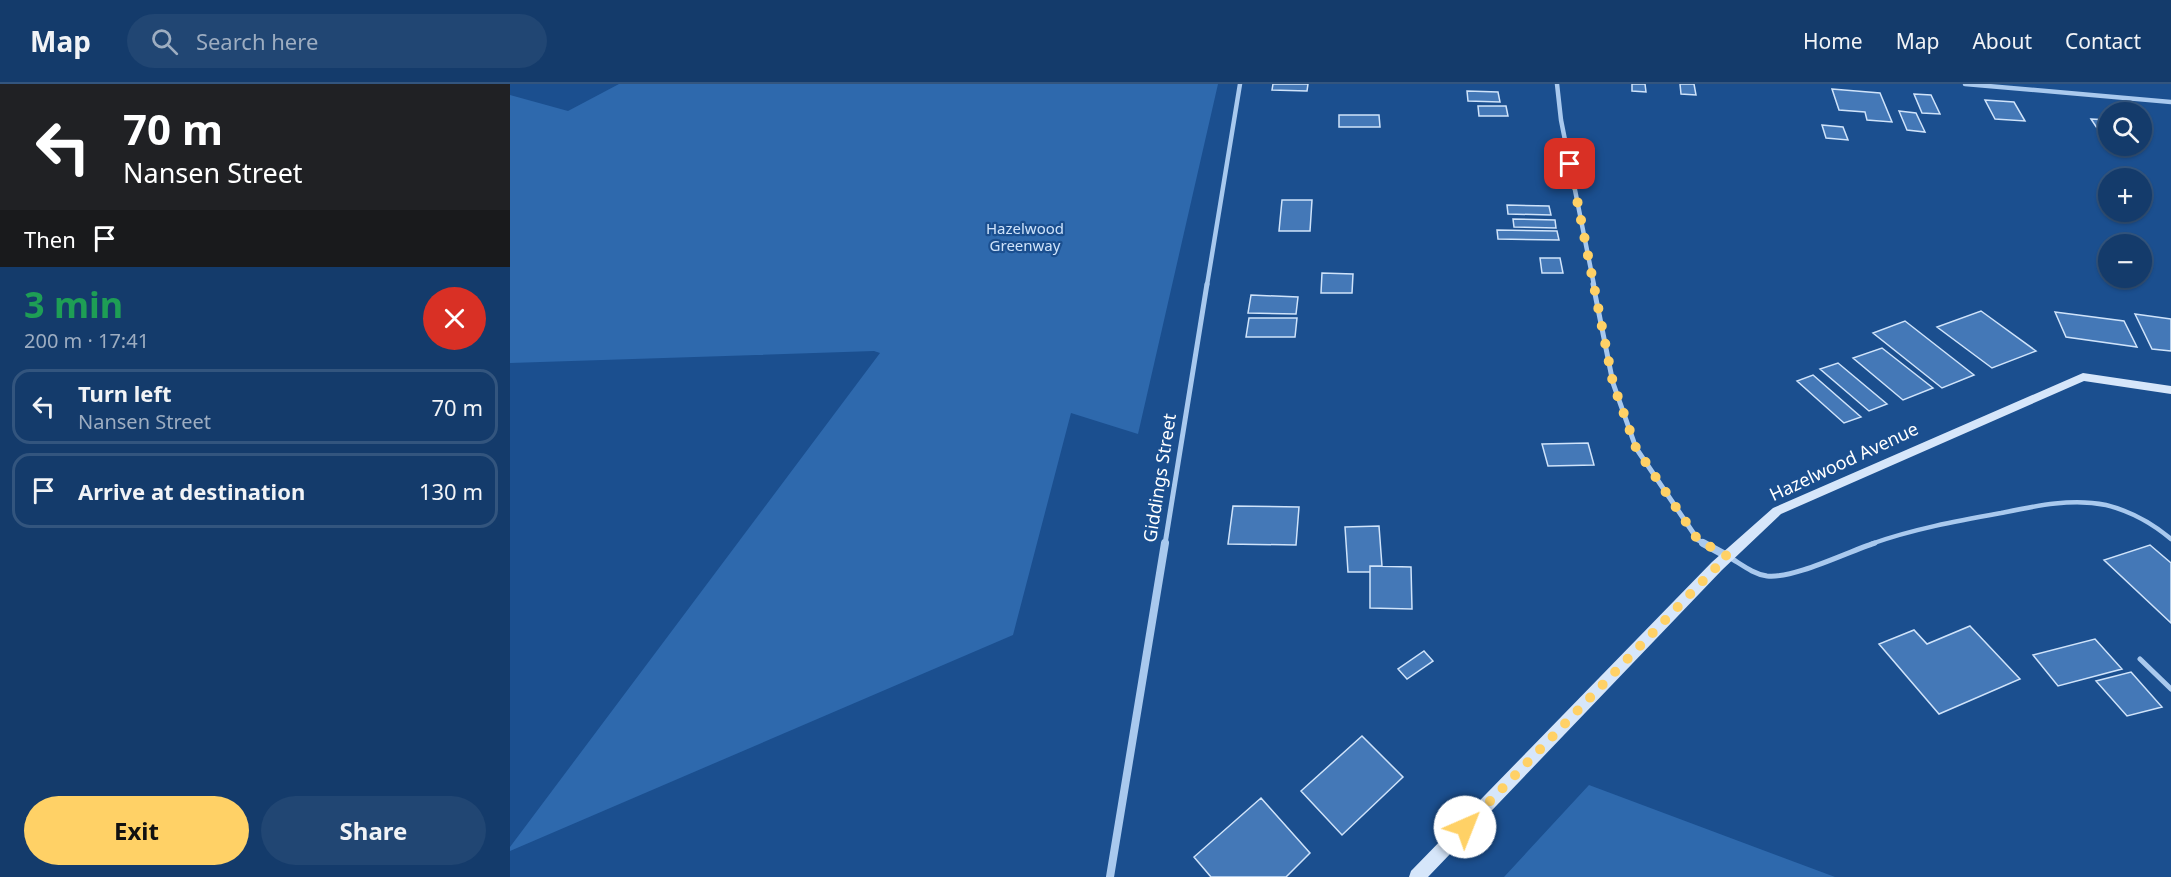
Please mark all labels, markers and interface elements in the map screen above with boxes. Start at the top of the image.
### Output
search box [127,14,547,68]
text: Map [30,22,91,60]
icon: search [148,25,181,58]
text: Search here [196,26,318,56]
text: Home [1803,27,1863,55]
text: Map [1896,27,1939,55]
text: About [1972,27,2032,55]
text: Contact [2065,27,2141,55]
text: 70 m [123,100,223,157]
map controls [2098,102,2152,288]
button: search [2098,102,2152,156]
icon: left [24,108,102,186]
pin [1544,138,1595,189]
icon: arrive [1553,147,1586,180]
text: Nansen Street [123,154,303,191]
button: + [2098,168,2152,222]
park label: Hazelwood Greenway [986,218,1064,255]
icon: arrive [88,222,121,255]
text: Then [24,224,76,254]
button: − [2098,234,2152,288]
text: 3 min [24,280,123,329]
button: close [423,287,486,350]
text: 200 m · 17:41 [24,327,149,354]
text: Turn left [78,378,172,408]
icon: left [27,390,60,423]
text: 70 m [432,392,483,422]
text: Nansen Street [78,408,211,435]
street label: Giddings Street [1137,411,1181,544]
street label: Hazelwood Avenue [1765,416,1922,506]
icon: arrive [27,474,60,507]
text: Arrive at destination [78,476,305,506]
text: 130 m [419,476,483,506]
position arrow [1433,795,1497,859]
button: Exit [24,796,249,865]
button: Share [261,796,486,865]

